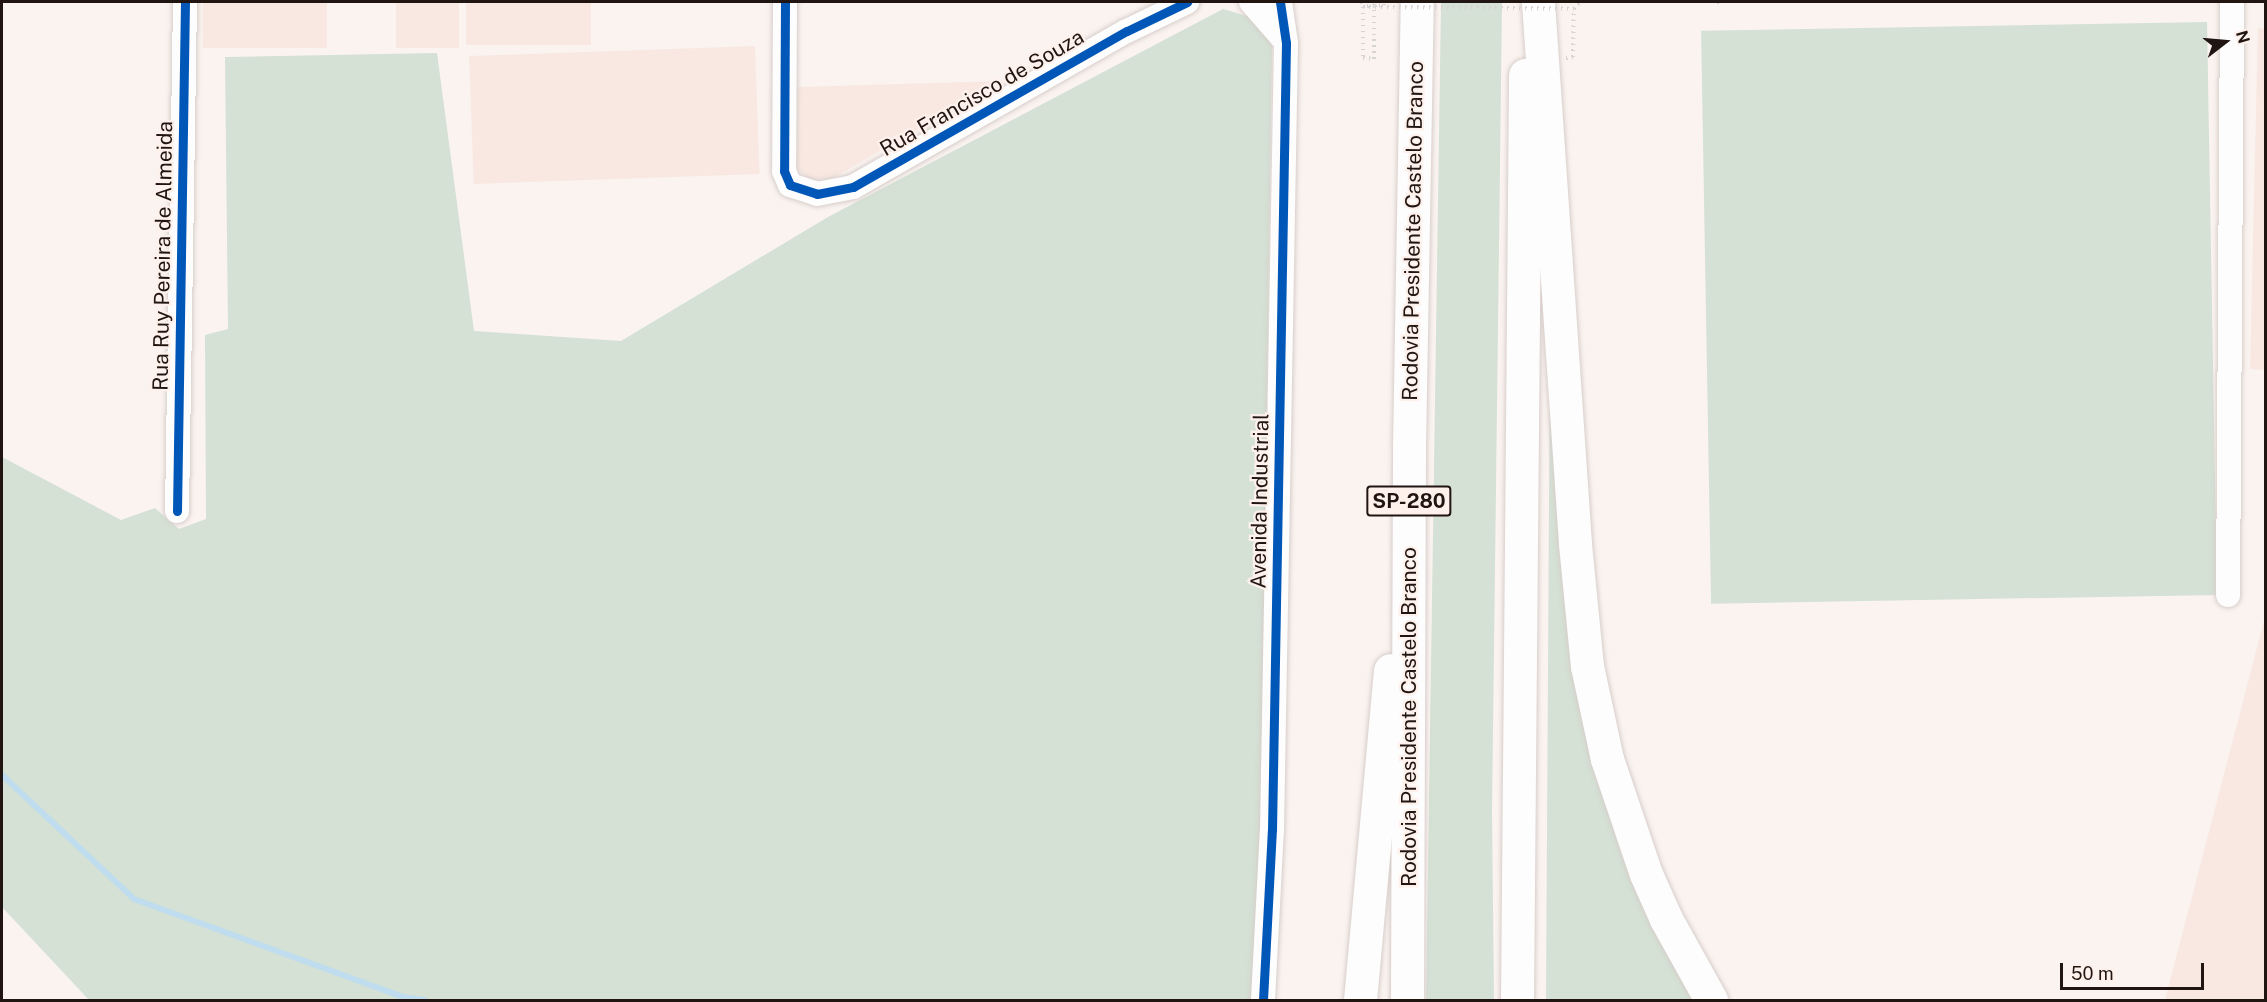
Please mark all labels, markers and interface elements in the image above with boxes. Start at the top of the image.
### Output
north arrow [2195,12,2255,72]
street label: Rua Francisco de Souza [875,24,1089,162]
text: N [2232,28,2254,46]
street label: Rodovia Presidente Castelo Branco [1397,61,1429,401]
street label: Rua Ruy Pereira de Almeida [148,121,178,391]
street label: Avenida Industrial [1246,413,1274,589]
road number: SP-280 [1366,484,1452,518]
street label: Rodovia Presidente Castelo Branco [1396,547,1422,887]
scale bar [2063,951,2207,989]
text: 50 m [2071,963,2114,984]

